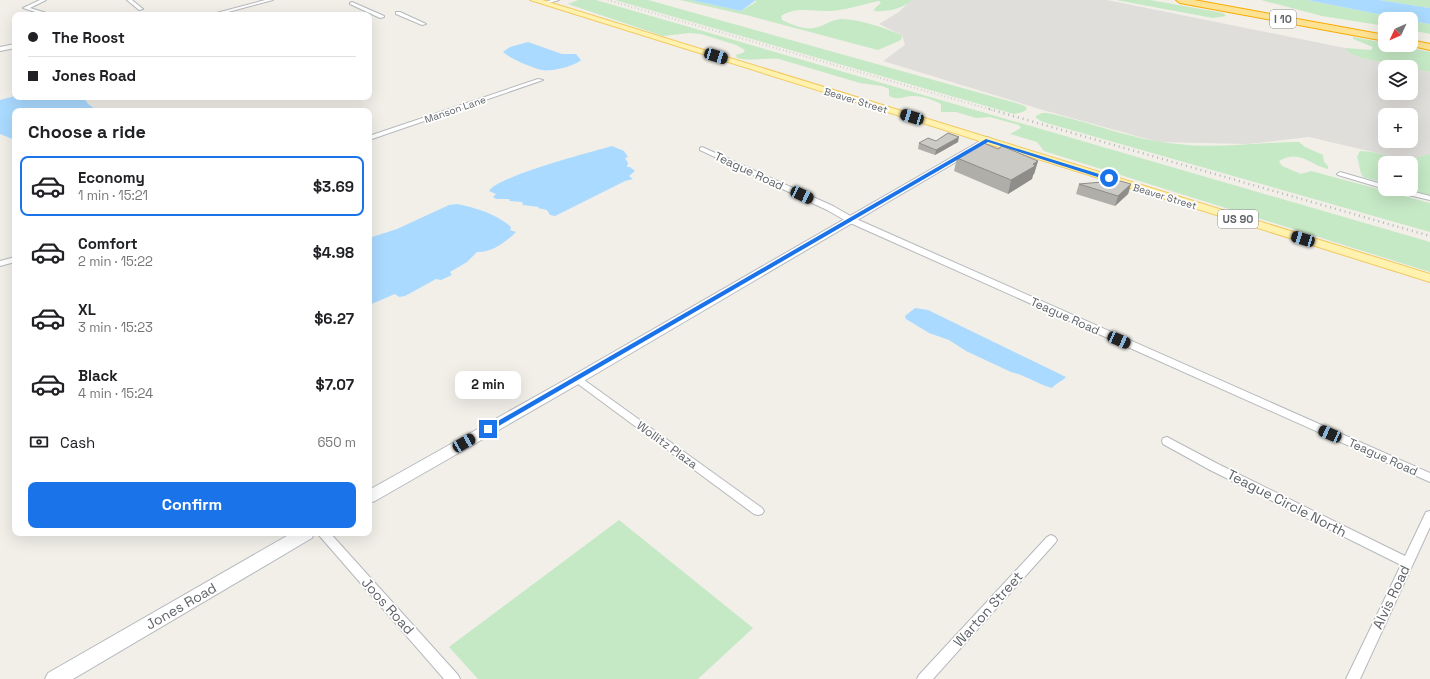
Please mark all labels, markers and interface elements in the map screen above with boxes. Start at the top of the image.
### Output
road number: I 10 [1270,10,1296,28]
north arrow [1378,12,1418,52]
map controls [1378,12,1418,196]
text: The Roost [52,28,125,47]
car [703,47,729,65]
button: layers [1378,60,1418,100]
text: Jones Road [52,66,136,85]
street label: Beaver Street [822,85,890,116]
street label: Manson Lane [423,93,488,126]
car [899,108,925,126]
button: + [1378,108,1418,148]
text: Choose a ride [28,120,146,143]
street label: Teague Road [712,148,786,194]
button: − [1378,156,1418,196]
icon: car [30,168,66,204]
text: Economy [78,168,145,187]
route start [1100,169,1118,187]
text: $3.69 [313,177,354,196]
street label: Beaver Street [1131,181,1199,212]
car [789,184,815,206]
text: 1 min · 15:21 [78,187,148,204]
road number: US 90 [1218,210,1258,228]
car [1290,230,1316,248]
icon: car [30,234,66,270]
text: Comfort [78,234,138,253]
text: $4.98 [313,243,354,262]
text: 2 min · 15:22 [78,253,153,270]
street label: Teague Road [1028,294,1102,338]
icon: car [30,300,66,336]
text: XL [78,300,96,319]
text: $6.27 [314,309,354,328]
text: 3 min · 15:23 [78,319,153,336]
car [1106,330,1132,350]
icon: car [30,366,66,402]
text: Black [78,366,118,385]
callout: 2 min [455,371,521,399]
text: $7.07 [316,375,354,394]
text: 2 min [471,376,505,393]
text: 4 min · 15:24 [78,385,153,402]
street label: Wollitz Plaza [633,417,701,473]
route end [479,420,497,438]
car [1317,424,1343,444]
icon: cash [28,431,50,453]
car [451,432,477,454]
text: Cash [60,433,95,452]
text: 650 m [317,434,356,451]
street label: Teague Road [1346,435,1420,479]
street label: Teague Circle North [1224,465,1350,541]
button: Confirm [28,482,356,528]
street label: Alvis Road [1368,562,1414,632]
street label: Warton Street [949,568,1027,650]
street label: Joos Road [358,574,418,638]
street label: Jones Road [142,579,220,633]

